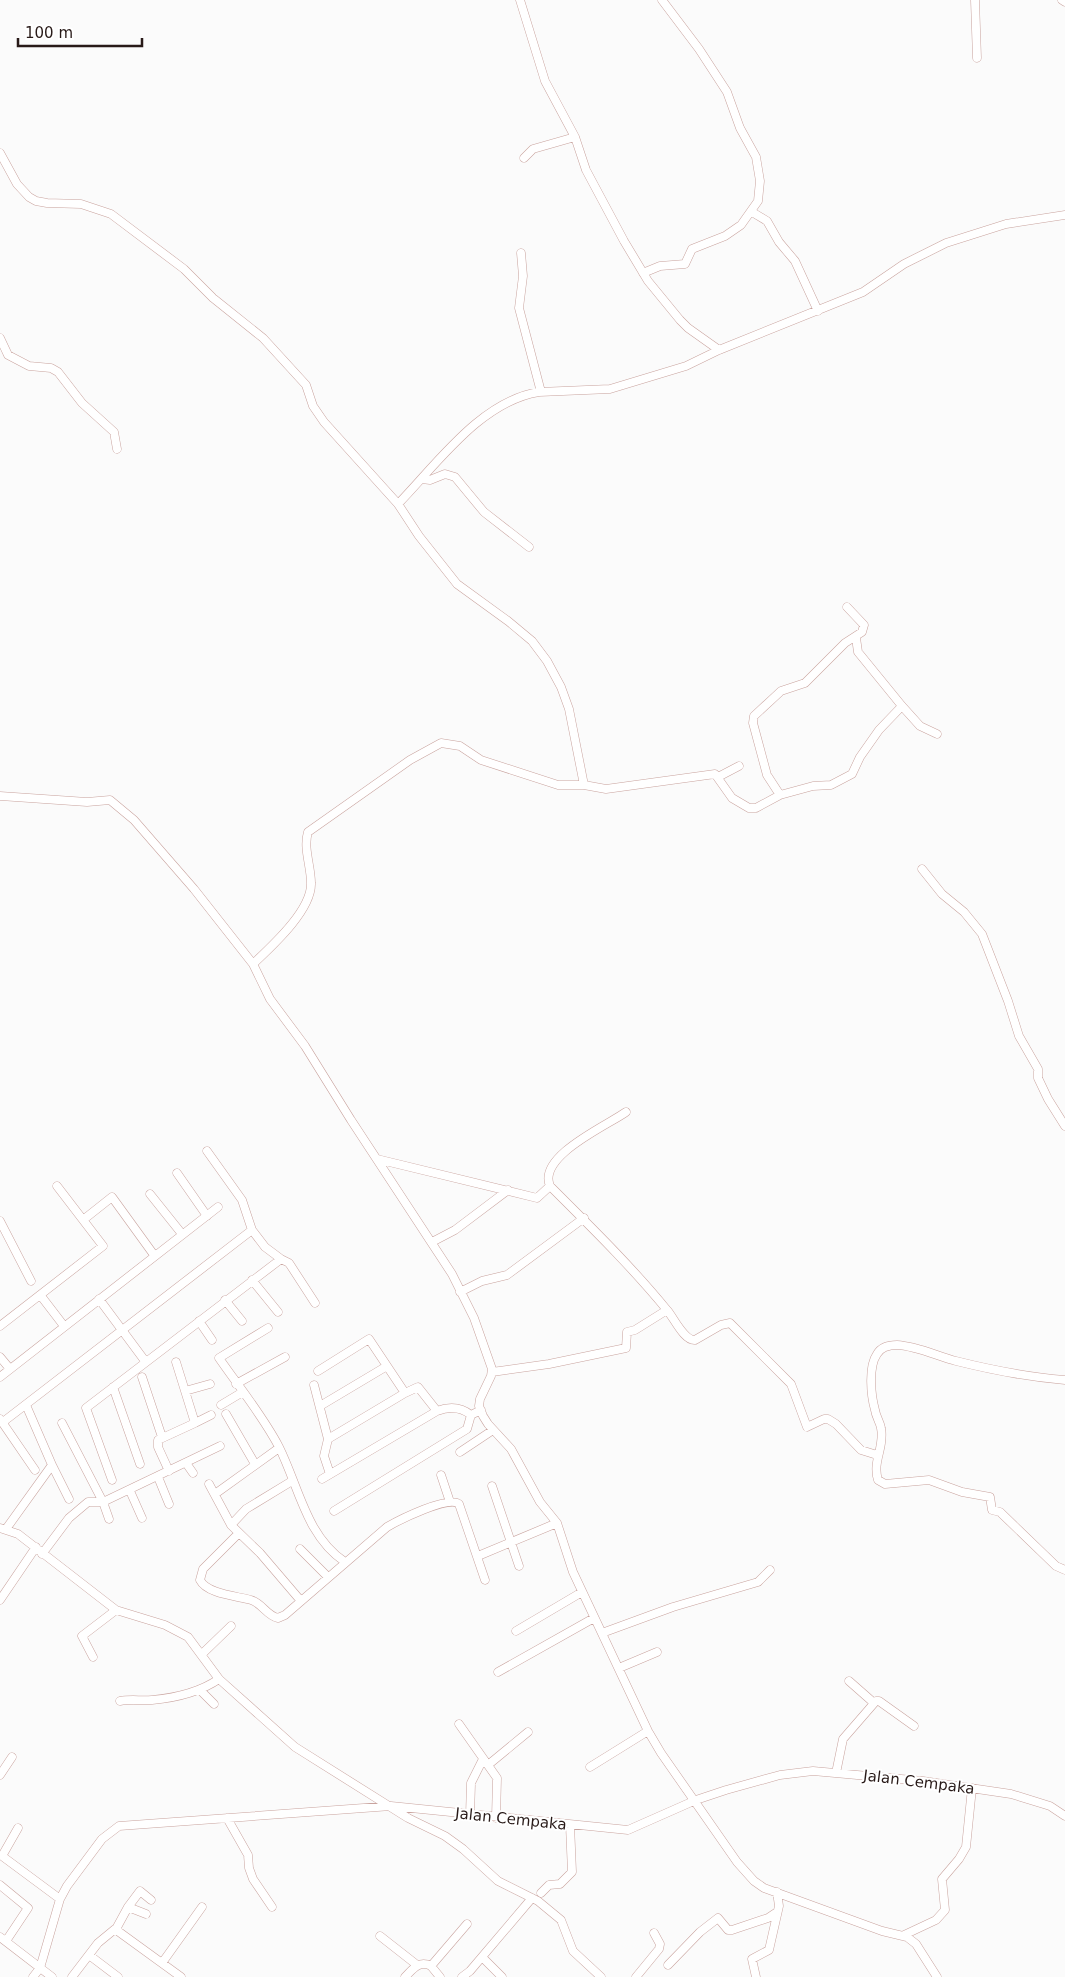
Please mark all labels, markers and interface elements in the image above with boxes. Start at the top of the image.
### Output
scale bar [18,15,141,47]
text: 100 m [25,24,73,42]
street label: Jalan Cempaka [861,1766,976,1798]
street label: Jalan Cempaka [453,1804,568,1834]

